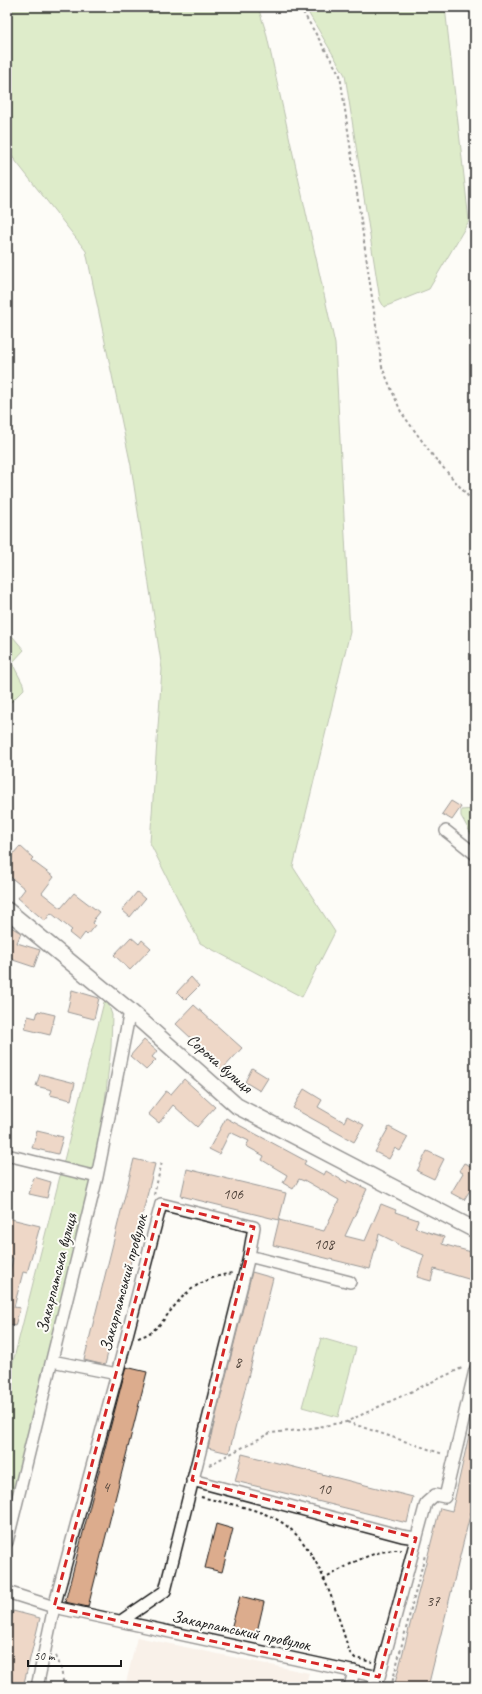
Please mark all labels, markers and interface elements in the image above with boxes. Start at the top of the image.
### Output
street label: Сороча вулиця [182,1029,258,1098]
house number: 106 [223,1185,244,1204]
street label: Закарпатська вулиця [31,1210,82,1335]
street label: Закарпатський провулок [95,1210,152,1354]
house number: 108 [314,1235,335,1254]
house number: 8 [235,1353,243,1372]
house number: 4 [103,1478,111,1497]
house number: 10 [317,1480,332,1499]
house number: 37 [426,1592,441,1611]
street label: Закарпатський провулок [170,1606,314,1656]
scale bar [28,1642,121,1668]
text: 50 m [34,1648,56,1664]

